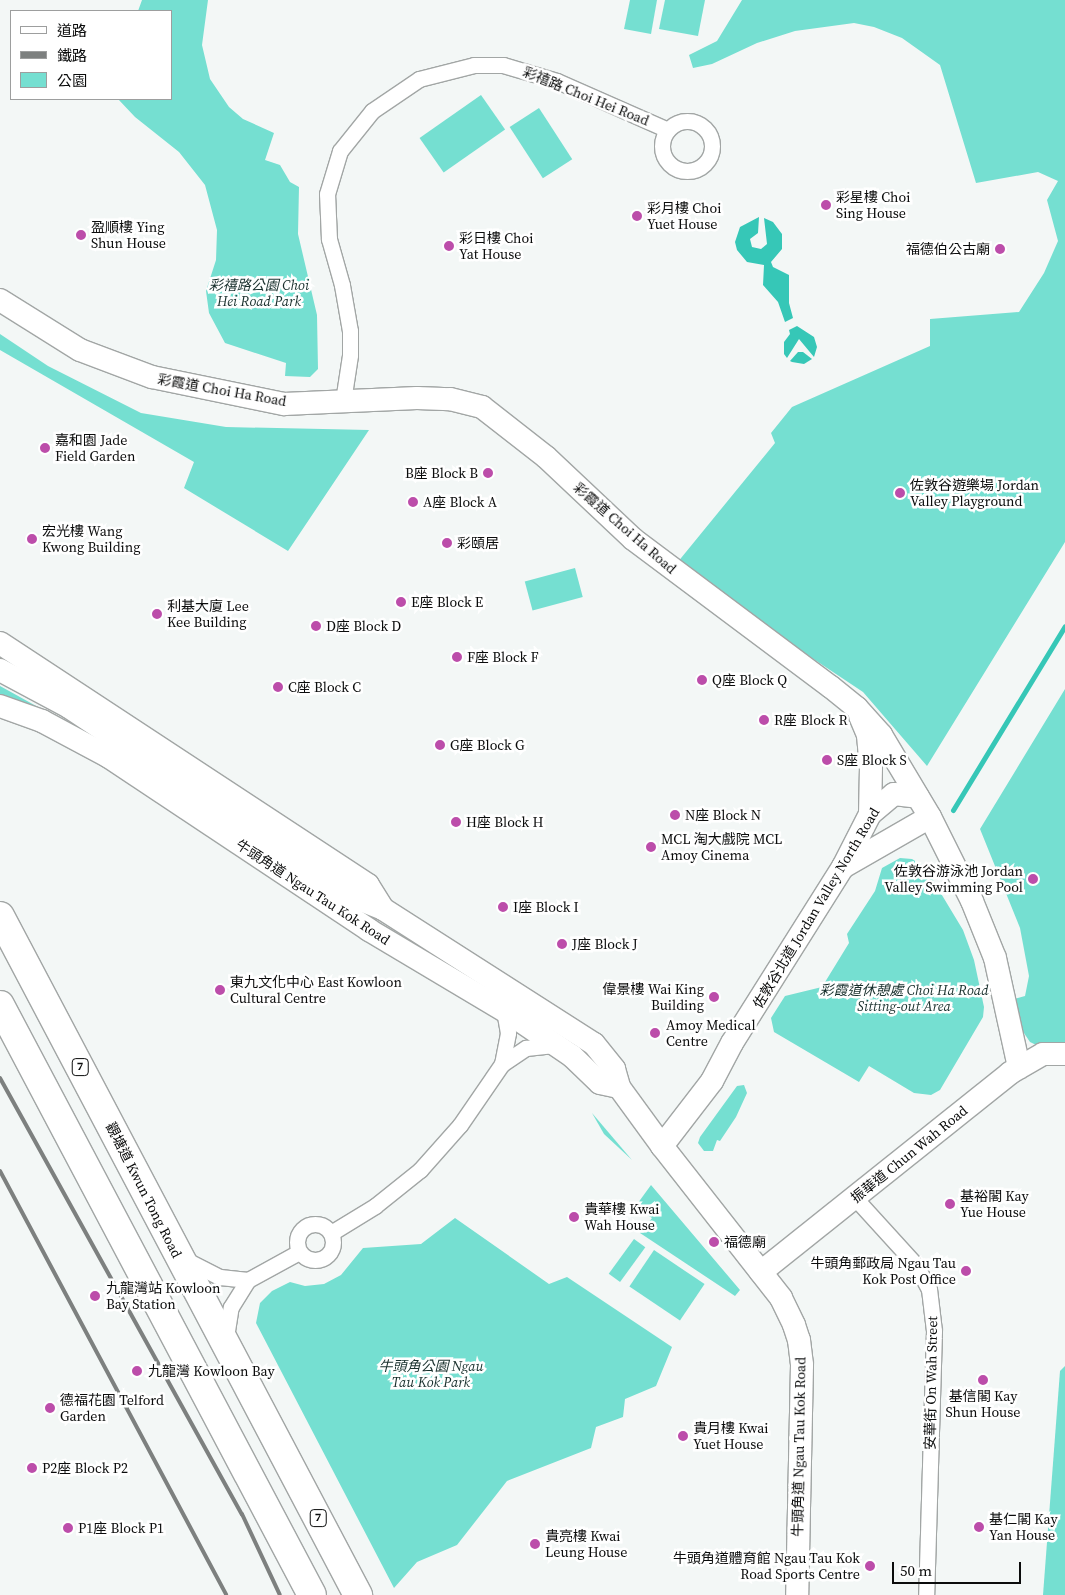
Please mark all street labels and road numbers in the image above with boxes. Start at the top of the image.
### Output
street label: 彩禧路 Choi Hei Road [520,63,652,129]
street label: 彩霞道 Choi Ha Road [156,370,288,410]
street label: 彩霞道 Choi Ha Road [570,479,680,577]
street label: 佐敦谷北道 Jordan Valley North Road [749,804,883,1012]
street label: 牛頭角道 Ngau Tau Kok Road [233,836,393,948]
road number: 7 [71,1058,89,1076]
street label: 振華道 Chun Wah Road [847,1102,971,1206]
street label: 觀塘道 Kwun Tong Road [102,1119,186,1261]
street label: 安華街 On Wah Street [921,1316,941,1450]
street label: 牛頭角道 Ngau Tau Kok Road [789,1357,809,1537]
road number: 7 [309,1509,327,1528]

